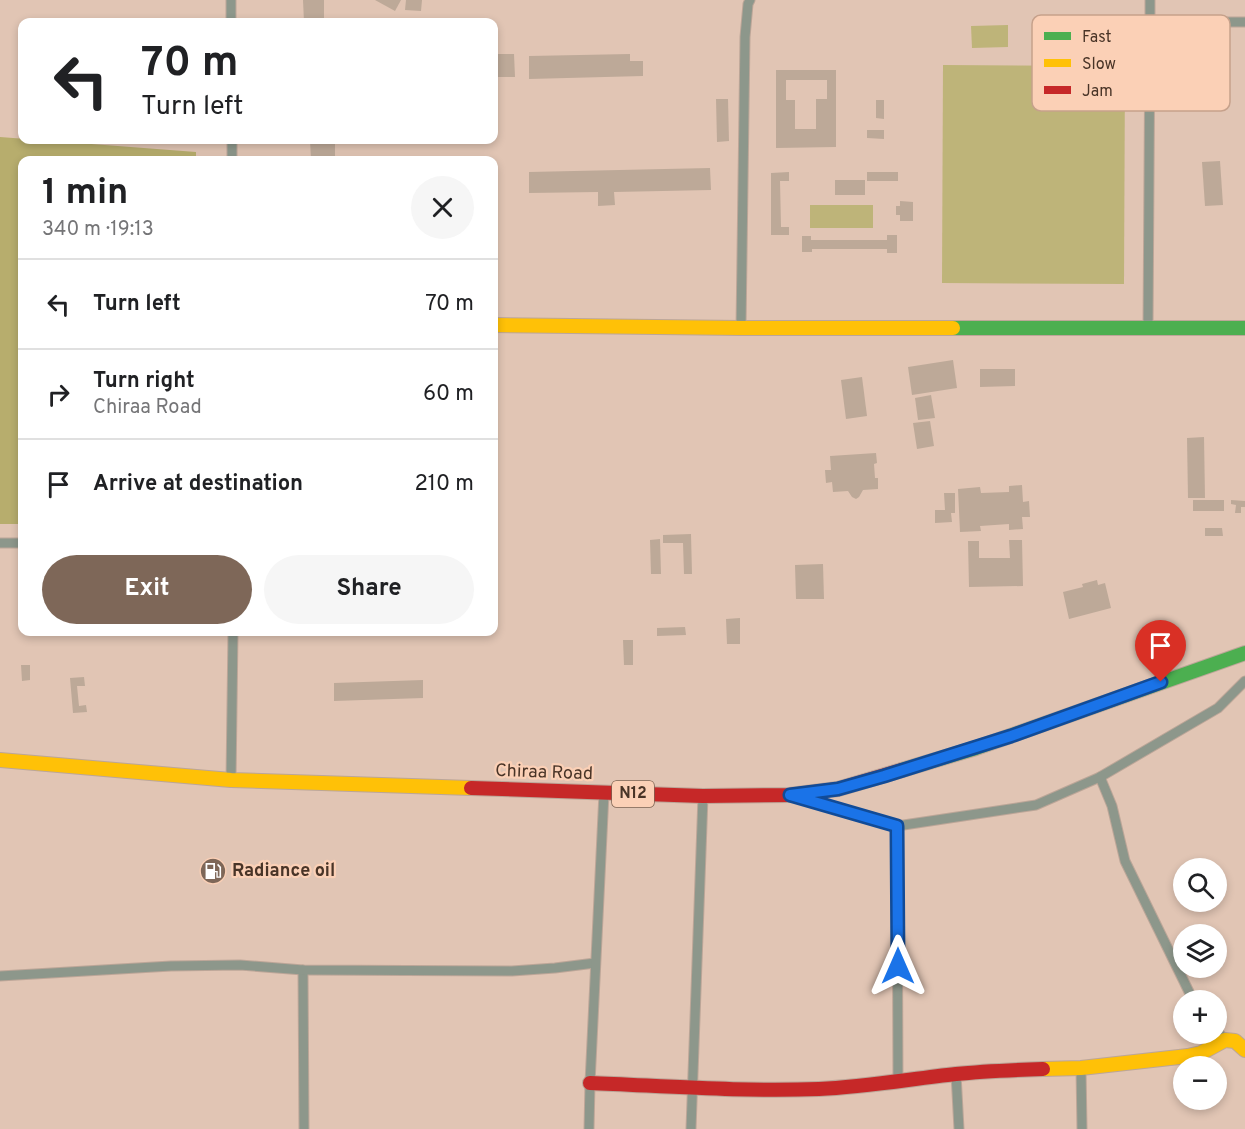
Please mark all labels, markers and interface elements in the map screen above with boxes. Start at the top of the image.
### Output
legend [1032,15,1230,111]
text: Fast [1082,28,1112,48]
text: 70 m [141,38,239,91]
icon: left [42,42,120,120]
text: Slow [1082,55,1116,75]
text: Jam [1082,82,1113,102]
text: Turn left [141,90,243,124]
text: 1 min [42,171,128,217]
button: close [411,176,474,239]
text: 340 m · 19:13 [42,217,154,243]
icon: left [42,288,75,321]
text: Turn left [93,291,181,318]
text: 70 m [425,291,474,318]
text: Turn right [93,368,195,395]
icon: right [42,378,75,411]
text: 60 m [423,381,474,408]
text: Chiraa Road [93,395,202,421]
icon: arrive [42,468,75,501]
text: Arrive at destination [93,471,303,498]
text: 210 m [414,471,474,498]
button: Exit [42,555,252,624]
button: Share [264,555,474,624]
pin [1135,620,1186,682]
icon: arrive [1144,629,1177,662]
street label: Chiraa Road [495,760,593,786]
road number: N12 [612,781,654,807]
fuel station icon: Radiance oil [198,856,228,886]
map controls [1173,858,1227,1110]
button: search [1173,858,1227,912]
place label: Radiance oil [232,860,335,883]
button: layers [1173,924,1227,978]
position arrow [866,934,930,998]
button: + [1173,990,1227,1044]
button: − [1173,1056,1227,1110]

